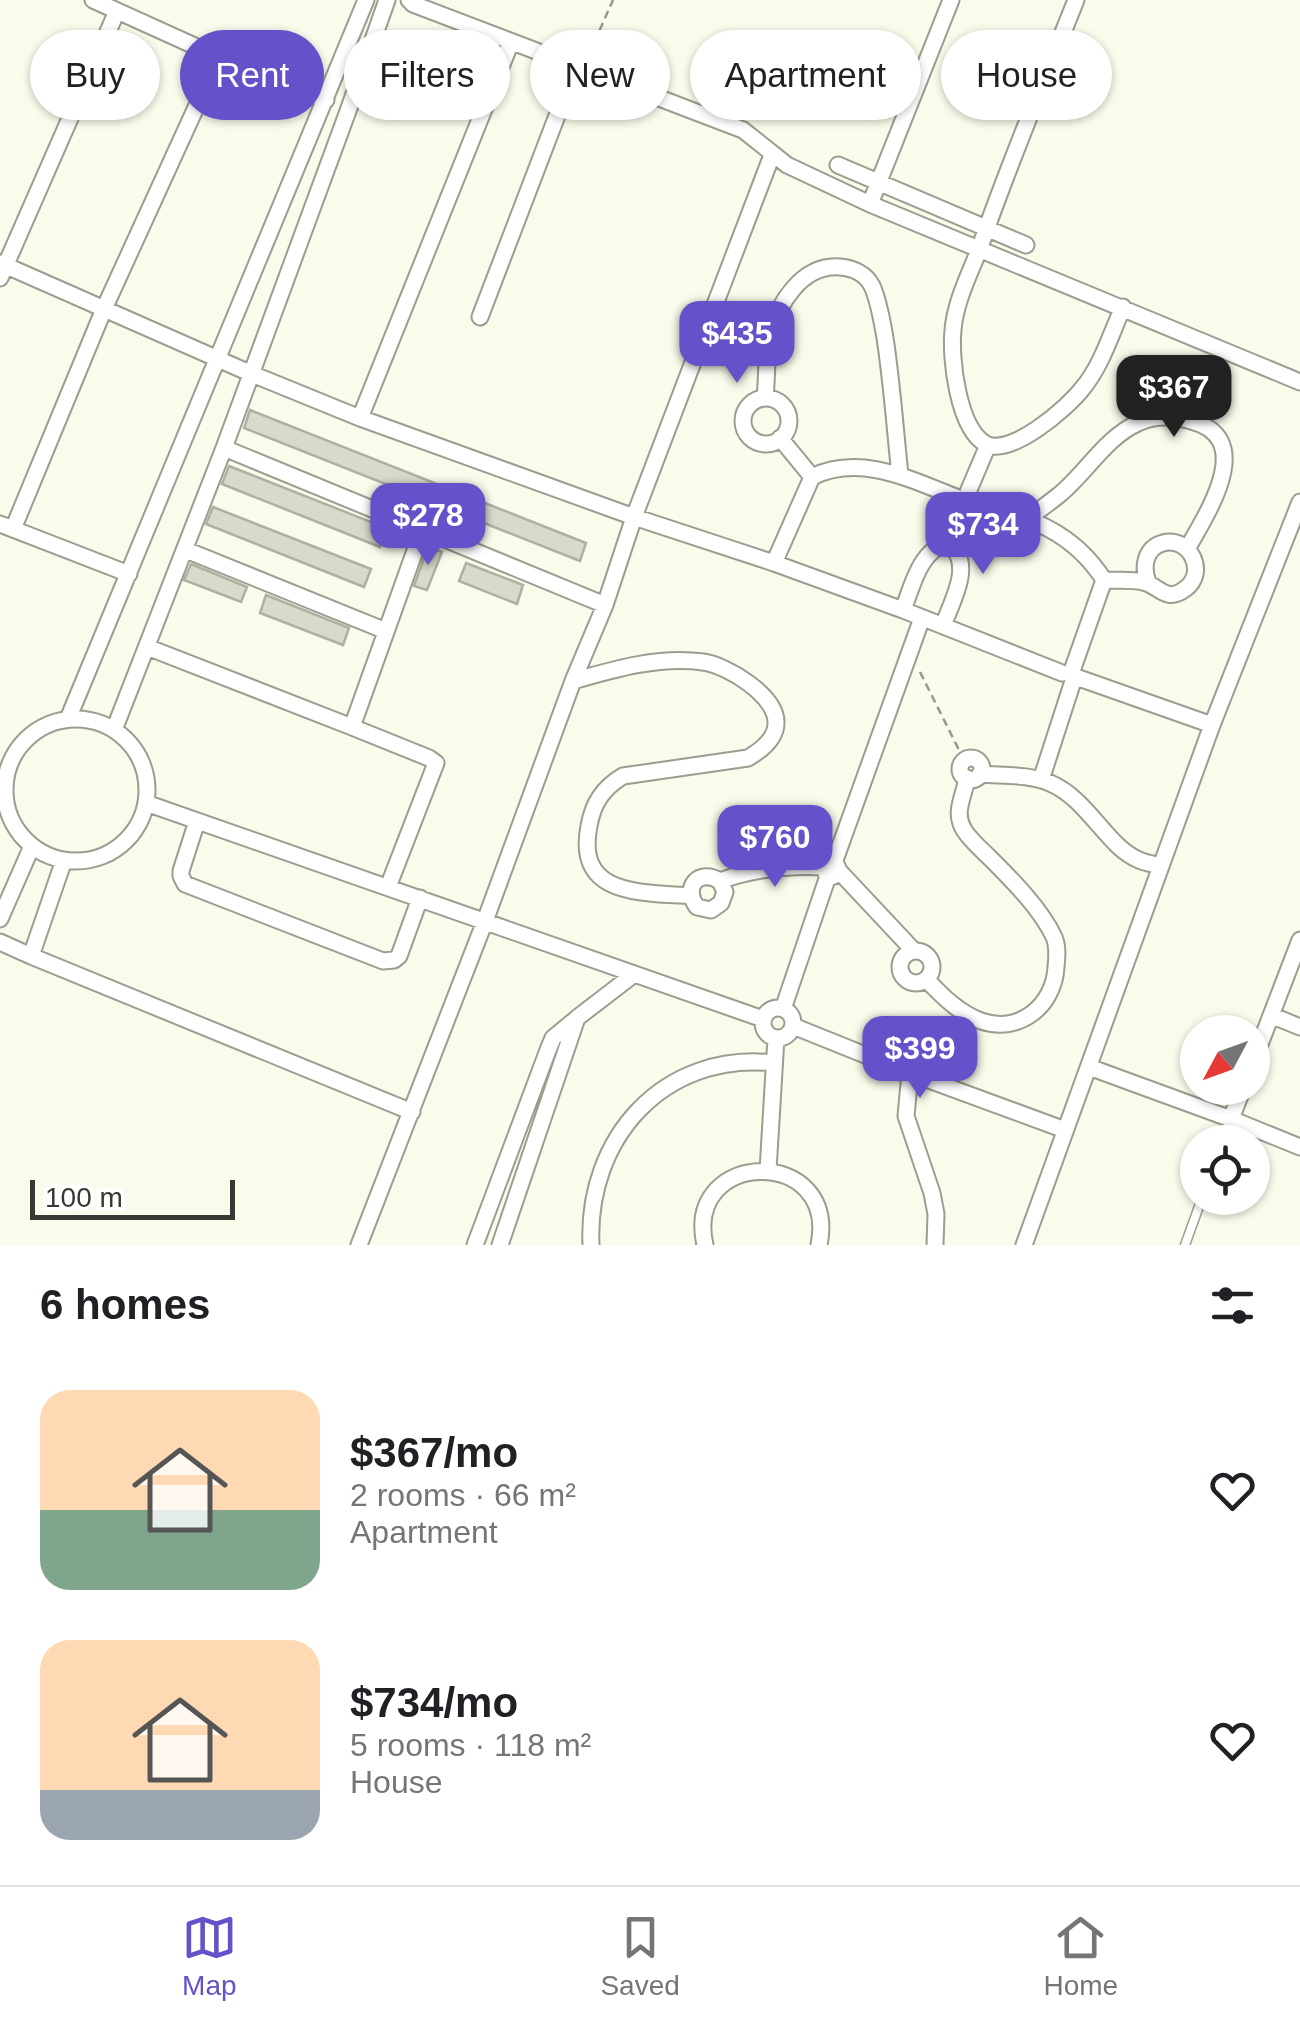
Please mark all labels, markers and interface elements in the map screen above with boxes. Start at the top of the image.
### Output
chip: Buy [30,30,160,120]
chip: Rent [180,30,324,120]
chip: Filters [344,30,510,120]
chip: New [530,30,670,120]
chip: Apartment [690,30,921,120]
chip: House [941,30,1112,120]
pin: $435 [678,301,796,386]
text: $435 [701,315,773,351]
pin: $367 [1115,355,1233,440]
text: $367 [1138,369,1210,405]
pin: $278 [369,483,487,568]
pin: $734 [924,492,1042,577]
text: $278 [392,497,464,533]
text: $734 [947,506,1019,542]
pin: $760 [716,805,834,890]
text: $760 [739,819,811,855]
north arrow [1180,1015,1270,1105]
map controls [1180,1015,1270,1215]
pin: $399 [861,1016,979,1101]
text: $399 [884,1030,956,1066]
button: locate [1180,1125,1270,1215]
scale bar [30,1175,235,1220]
text: 100 m [45,1182,123,1213]
icon: filters [1205,1278,1260,1333]
text: 6 homes [40,1281,210,1328]
text: $367/mo [350,1429,518,1476]
icon: home [120,1430,240,1550]
icon: heart [1205,1463,1260,1518]
text: 2 rooms · 66 m² [350,1477,576,1513]
text: Apartment [350,1514,498,1550]
text: $734/mo [350,1679,518,1726]
icon: home [120,1680,240,1800]
icon: heart [1205,1713,1260,1768]
text: 5 rooms · 118 m² [350,1727,591,1763]
text: House [350,1764,443,1800]
tab: Map [182,1910,237,2002]
tab: Saved [600,1910,680,2002]
tab: Home [1043,1910,1118,2002]

